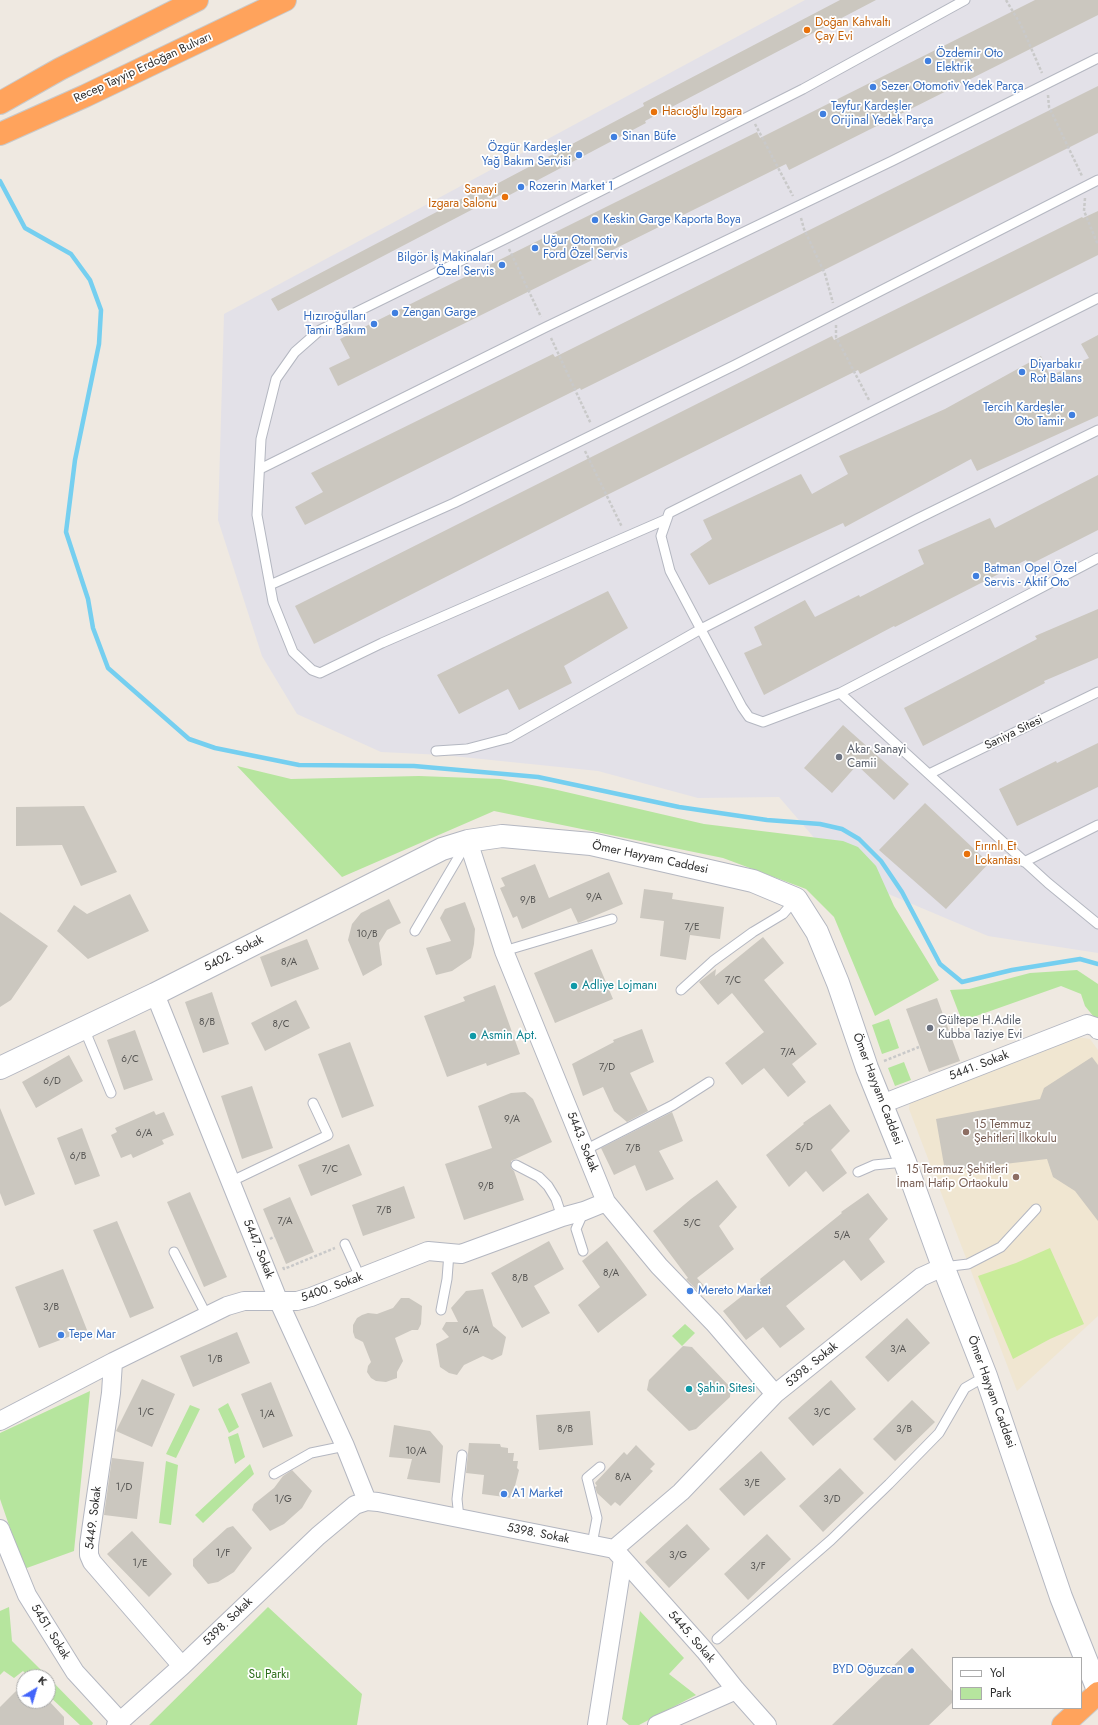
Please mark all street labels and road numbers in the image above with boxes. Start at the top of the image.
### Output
street label: Recep Tayyip Erdoğan Bulvarı [72,30,214,106]
street label: Saniya Sitesi [982,713,1046,753]
street label: Ömer Hayyam Caddesi [591,839,709,877]
street label: 5402. Sokak [202,933,266,975]
street label: Ömer Hayyam Caddesi [849,1031,905,1147]
street label: 5441. Sokak [947,1048,1011,1084]
street label: 5443. Sokak [563,1110,601,1174]
street label: 5447. Sokak [240,1217,276,1281]
street label: 5400. Sokak [299,1270,365,1306]
street label: Ömer Hayyam Caddesi [964,1334,1018,1450]
street label: 5398. Sokak [783,1339,841,1391]
street label: 5449. Sokak [83,1486,105,1550]
street label: 5398. Sokak [506,1521,570,1547]
street label: 5398. Sokak [200,1595,256,1649]
street label: 5451. Sokak [27,1602,73,1662]
street label: 5445. Sokak [665,1608,717,1666]

